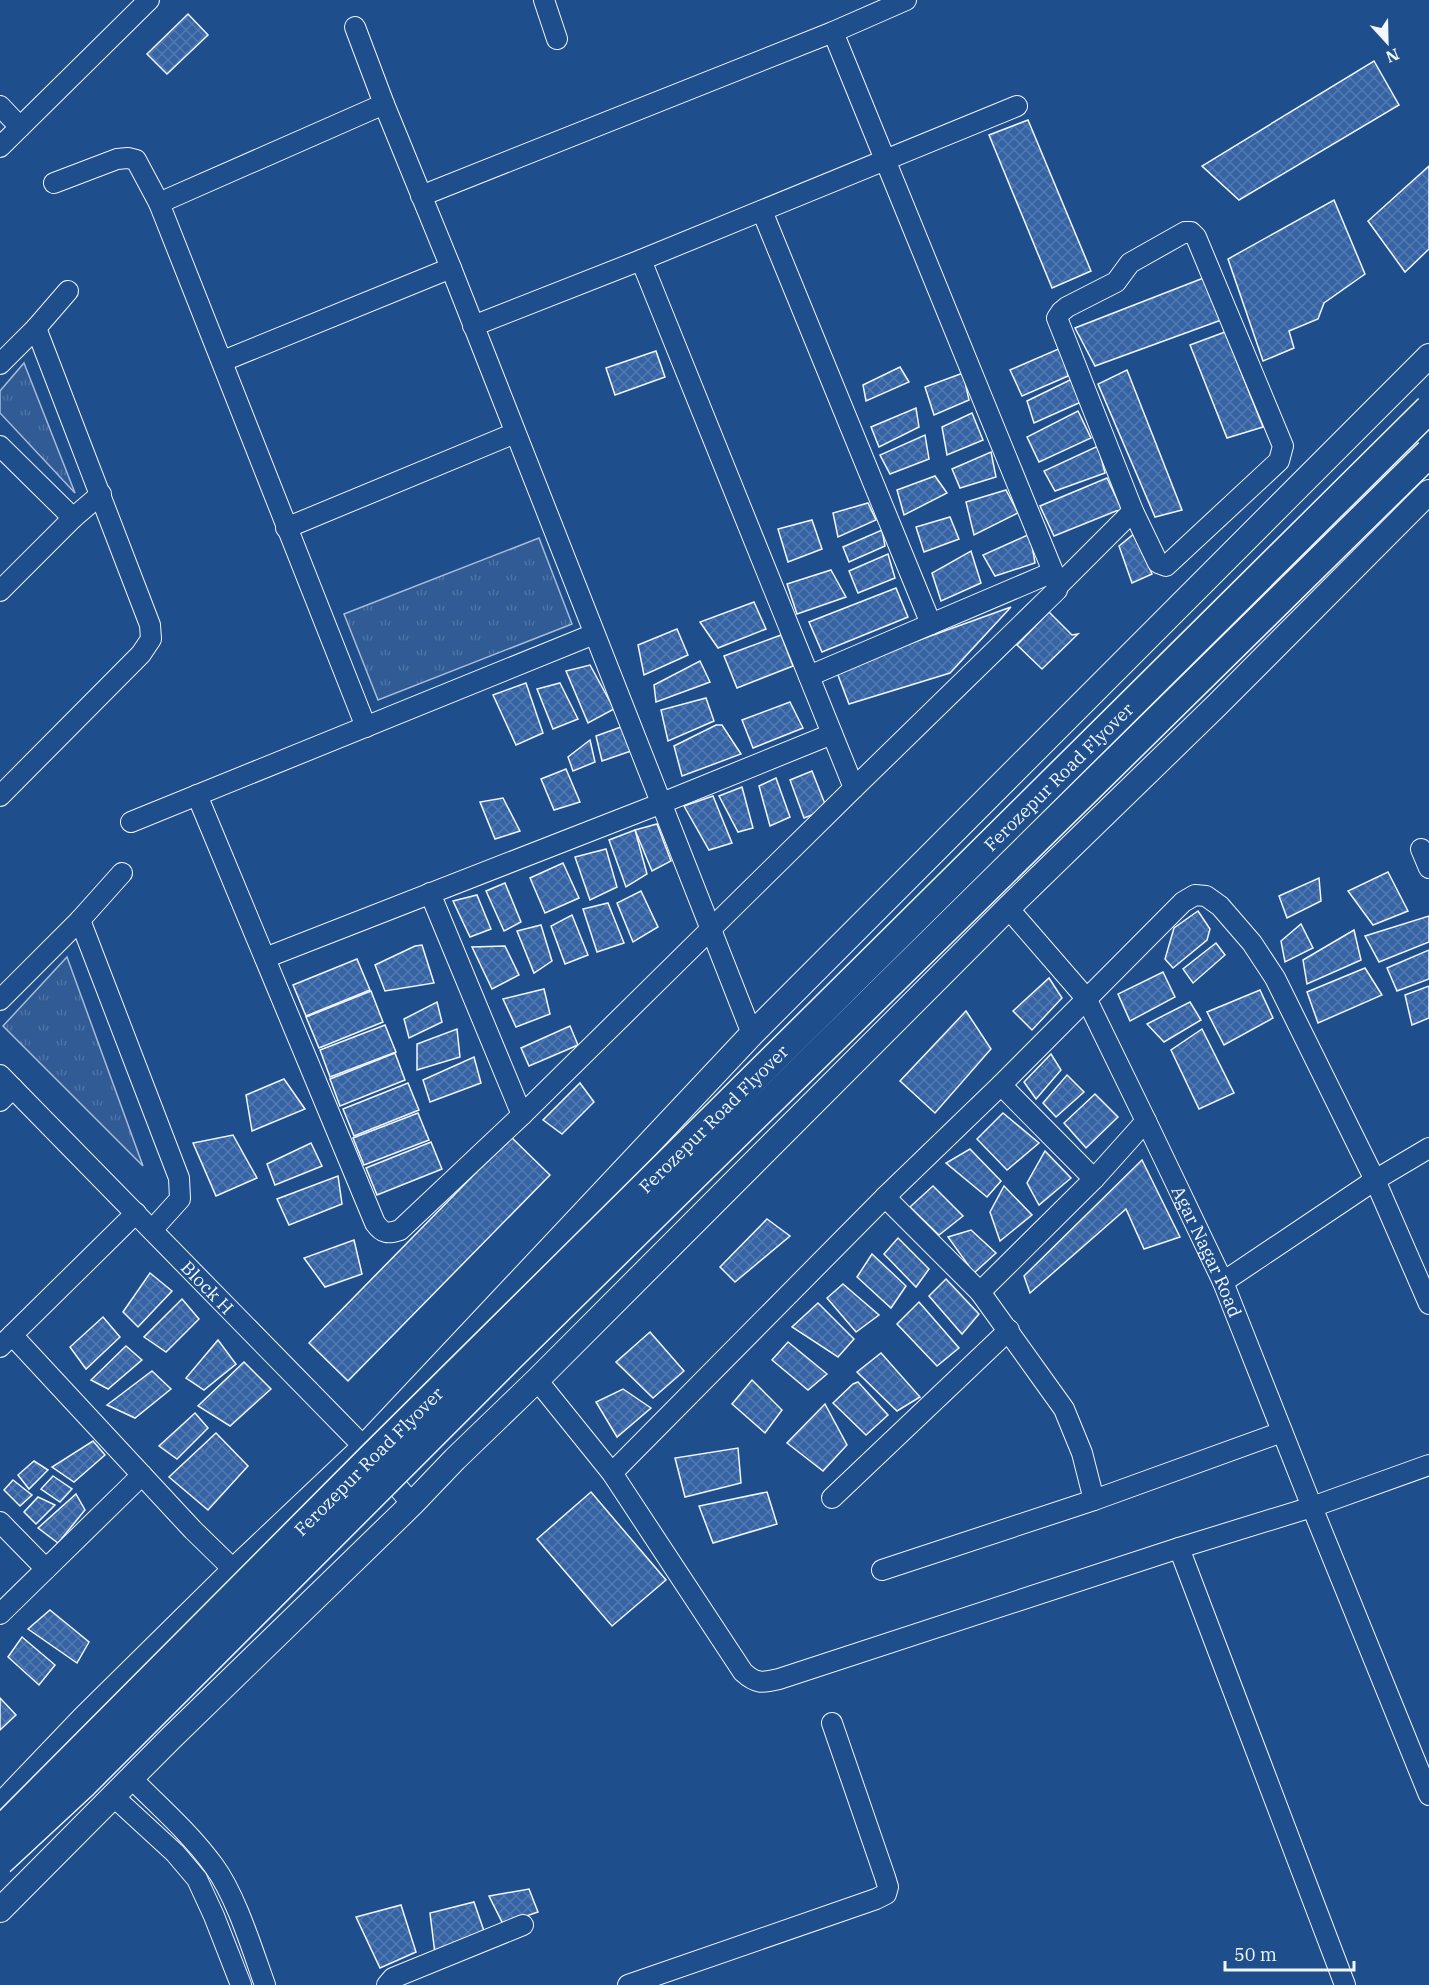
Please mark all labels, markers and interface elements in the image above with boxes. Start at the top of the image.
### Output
north arrow [1357,12,1417,72]
text: N [1383,44,1402,68]
street label: Ferozepur Road Flyover [979,697,1138,856]
street label: Ferozepur Road Flyover [634,1040,793,1198]
street label: Agar Nagar Road [1167,1182,1247,1321]
street label: Block H [176,1256,239,1319]
street label: Ferozepur Road Flyover [289,1382,448,1540]
scale bar [1225,1934,1354,1972]
text: 50 m [1234,1943,1277,1966]

